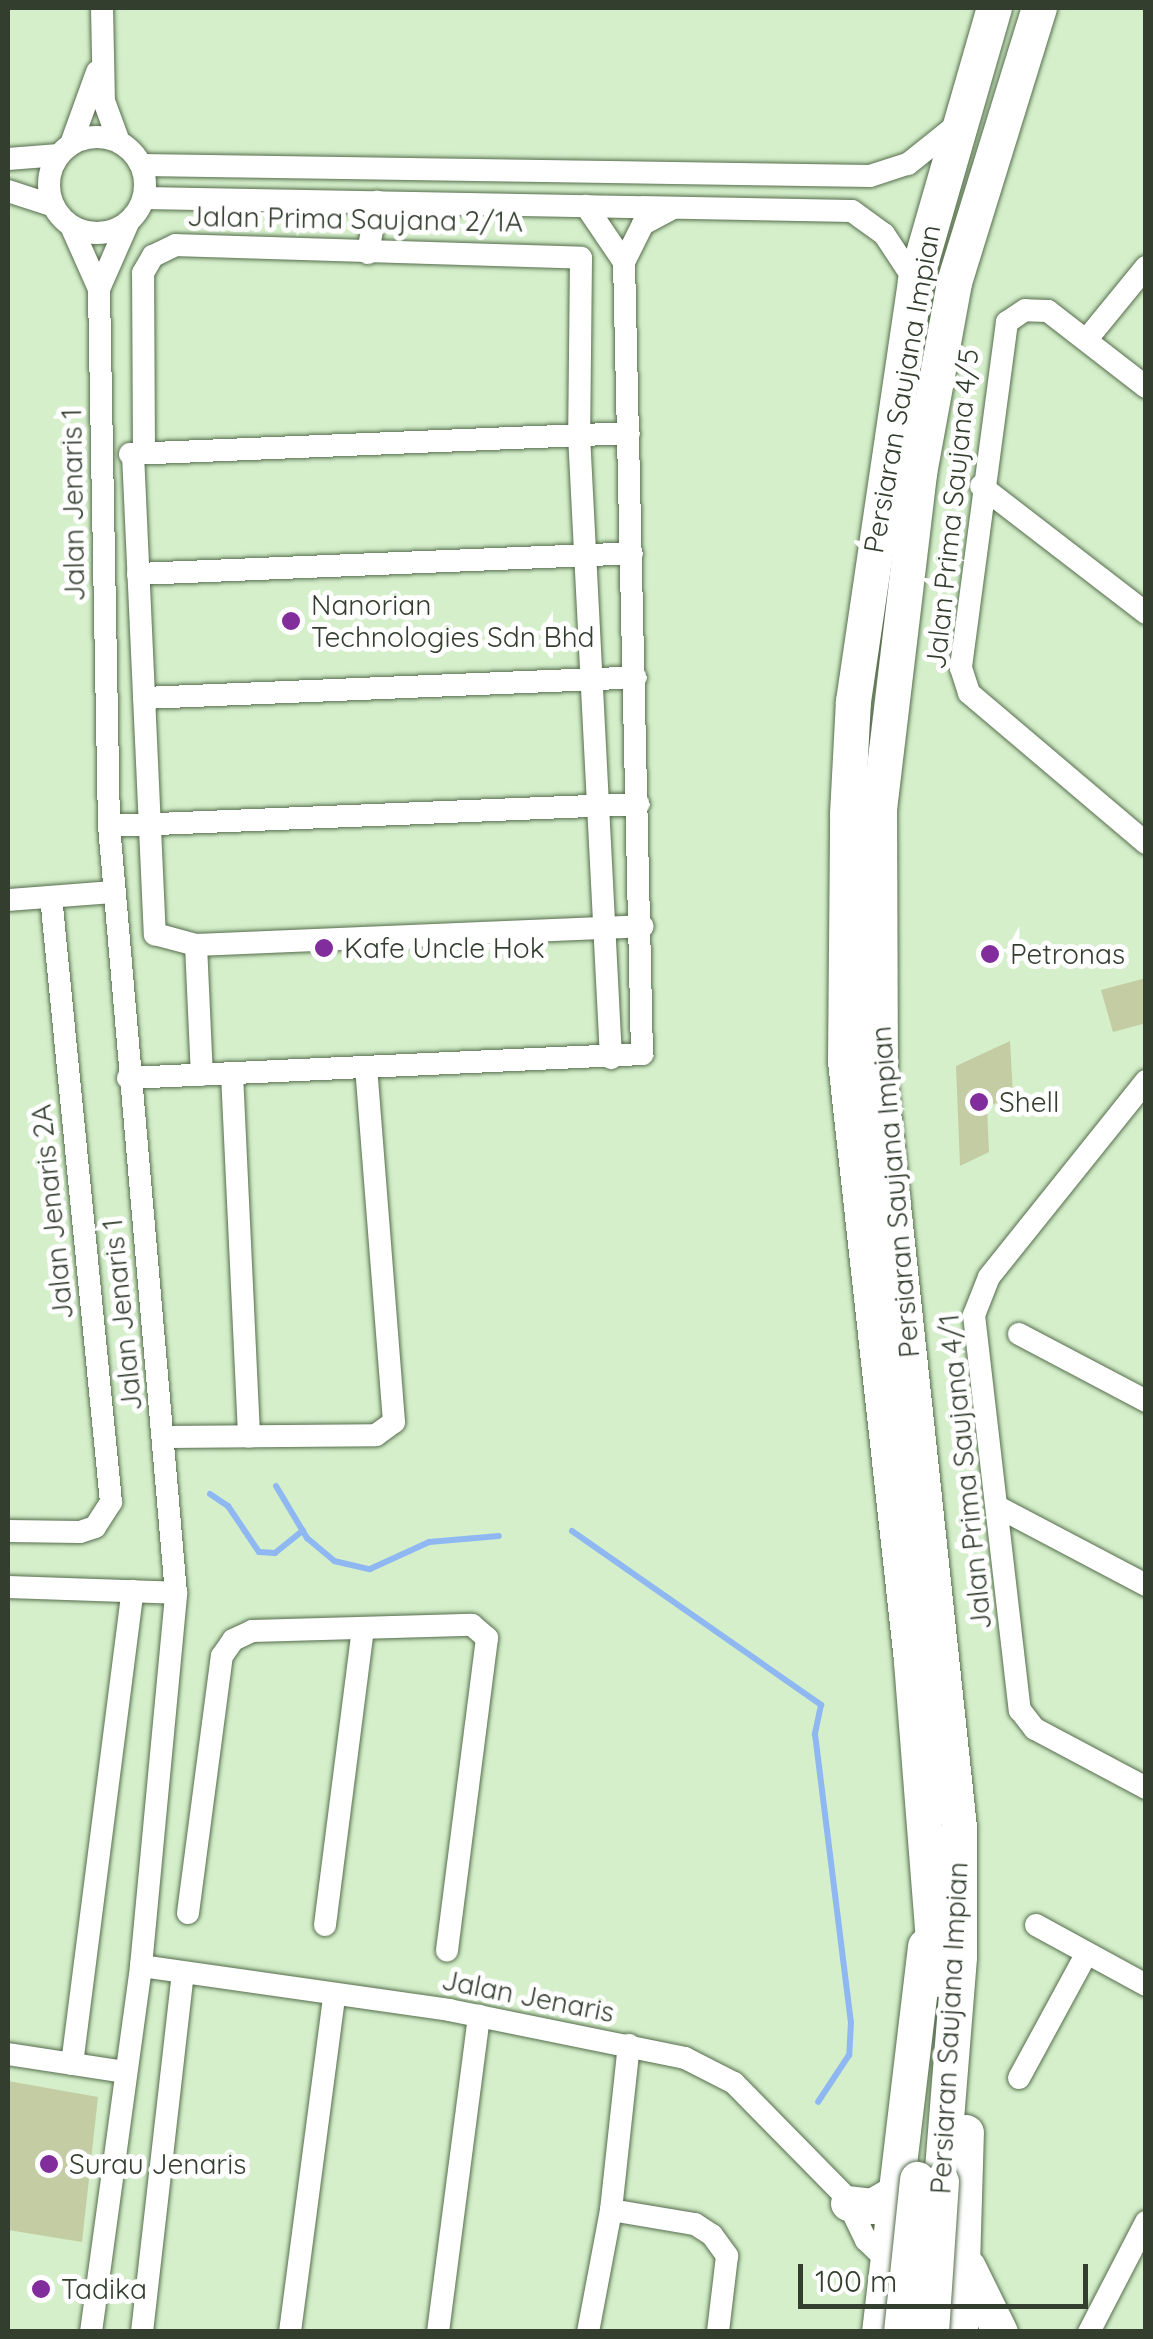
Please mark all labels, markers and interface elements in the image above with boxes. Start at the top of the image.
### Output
street label: Jalan Prima Saujana 2/1A [187,199,523,239]
street label: Persiaran Saujana Impian [857,222,947,556]
street label: Jalan Prima Saujana 4/5 [918,347,986,671]
street label: Jalan Jenaris 1 [55,408,91,602]
place label: Nanorian Technologies Sdn Bhd [311,588,595,654]
marker: Nanorian Technologies Sdn Bhd [280,610,302,632]
place label: Kafe Uncle Hok [344,931,545,965]
marker: Kafe Uncle Hok [313,937,335,959]
place label: Petronas [1010,937,1125,971]
marker: Petronas [979,943,1001,965]
street label: Persiaran Saujana Impian [864,1025,926,1359]
place label: Shell [999,1085,1059,1119]
marker: Shell [968,1091,990,1113]
street label: Jalan Jenaris 2A [24,1103,80,1321]
street label: Jalan Jenaris 1 [95,1217,149,1413]
street label: Jalan Prima Saujana 4/1 [932,1312,998,1632]
street label: Persiaran Saujana Impian [924,1861,974,2195]
street label: Jalan Jenaris [439,1963,617,2029]
place label: Surau Jenaris [69,2147,246,2181]
marker: Surau Jenaris [38,2153,60,2175]
scale bar [803,2244,1093,2306]
text: 100 m [815,2262,897,2300]
place label: Tadika [61,2272,147,2306]
marker: Tadika [30,2278,52,2300]

